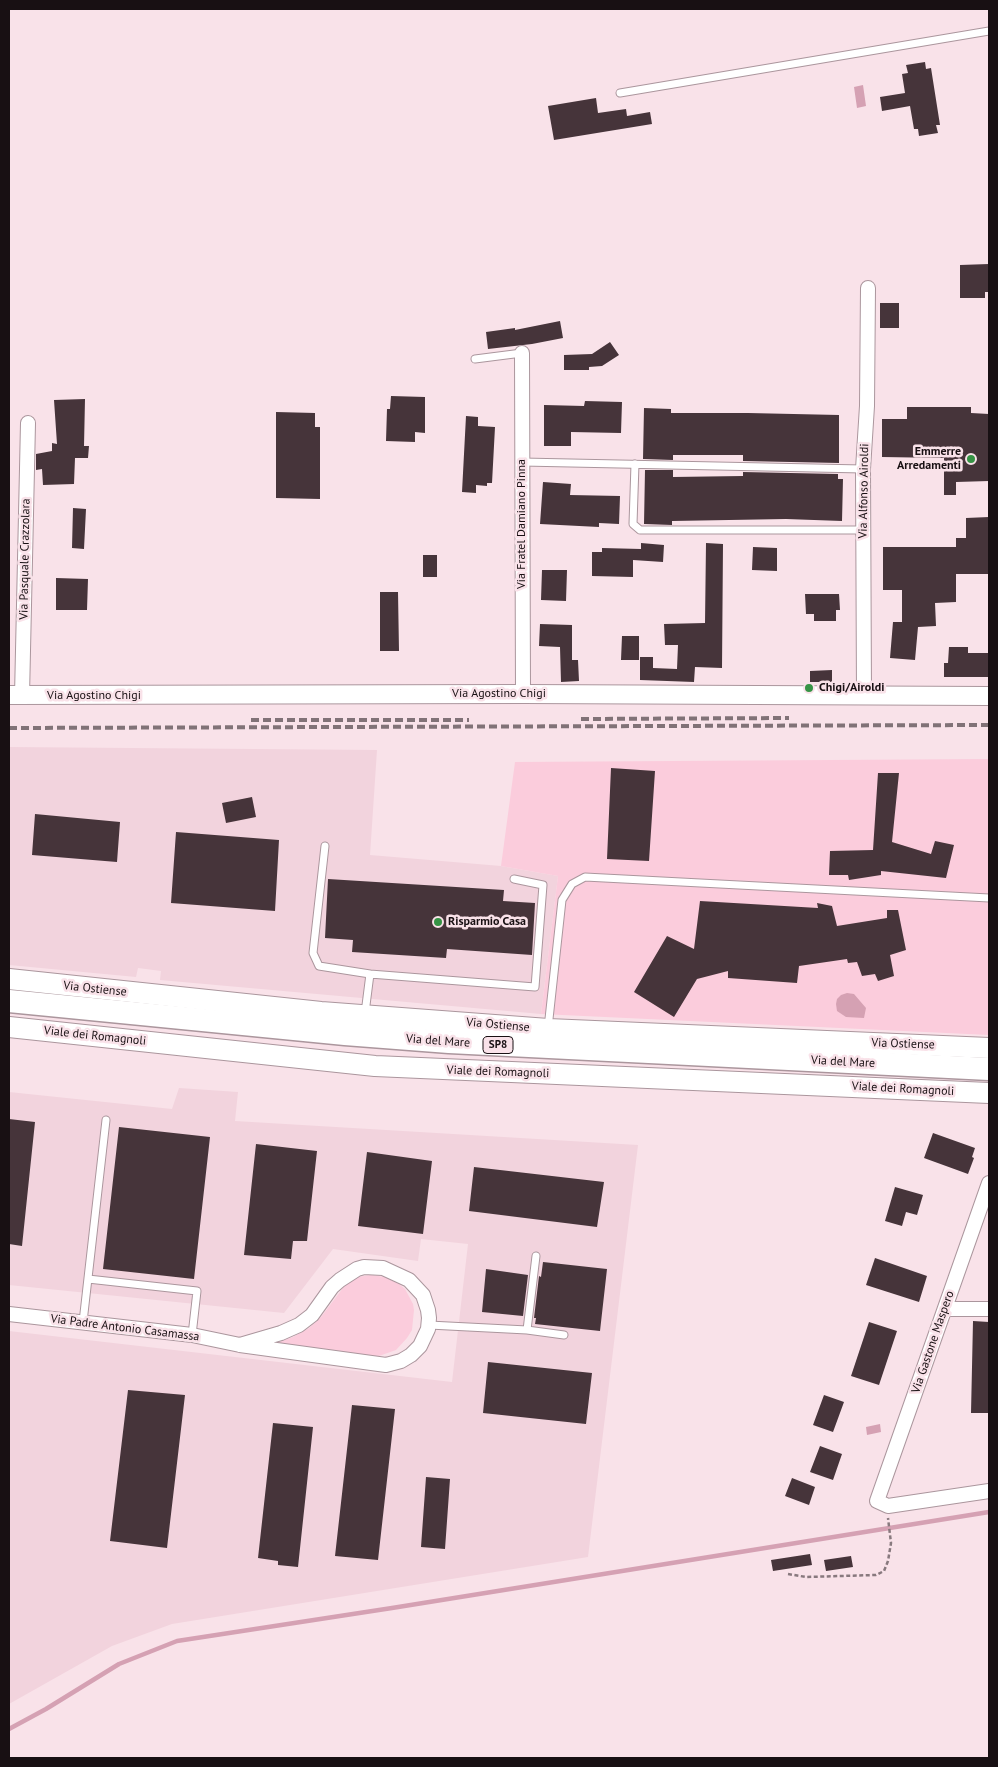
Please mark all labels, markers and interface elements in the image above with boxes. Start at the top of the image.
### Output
street label: Via Alfonso Airoldi [856,443,872,539]
place label: Emmerre Arredamenti [897,445,961,473]
marker: Emmerre Arredamenti [965,453,977,465]
street label: Via Fratel Damiano Pinna [515,459,529,589]
street label: Via Pasquale Crazzolara [17,498,33,620]
place label: Chigi/Airoldi [819,681,884,695]
marker: Chigi/Airoldi [803,682,815,694]
street label: Via Agostino Chigi [452,687,546,701]
street label: Via Agostino Chigi [47,689,141,703]
place label: Risparmio Casa [448,915,526,929]
marker: Risparmio Casa [432,916,444,928]
street label: Via Ostiense [63,979,127,999]
street label: Via Ostiense [466,1015,530,1035]
street label: Viale dei Romagnoli [43,1023,147,1049]
street label: Via del Mare [406,1032,470,1050]
road number: SP8 [483,1036,513,1054]
street label: Via Ostiense [871,1036,935,1052]
street label: Via del Mare [811,1053,875,1071]
street label: Viale dei Romagnoli [446,1063,550,1081]
street label: Viale dei Romagnoli [851,1079,955,1099]
street label: Via Gastone Maspero [909,1289,957,1395]
street label: Via Padre Antonio Casamassa [50,1312,200,1344]

